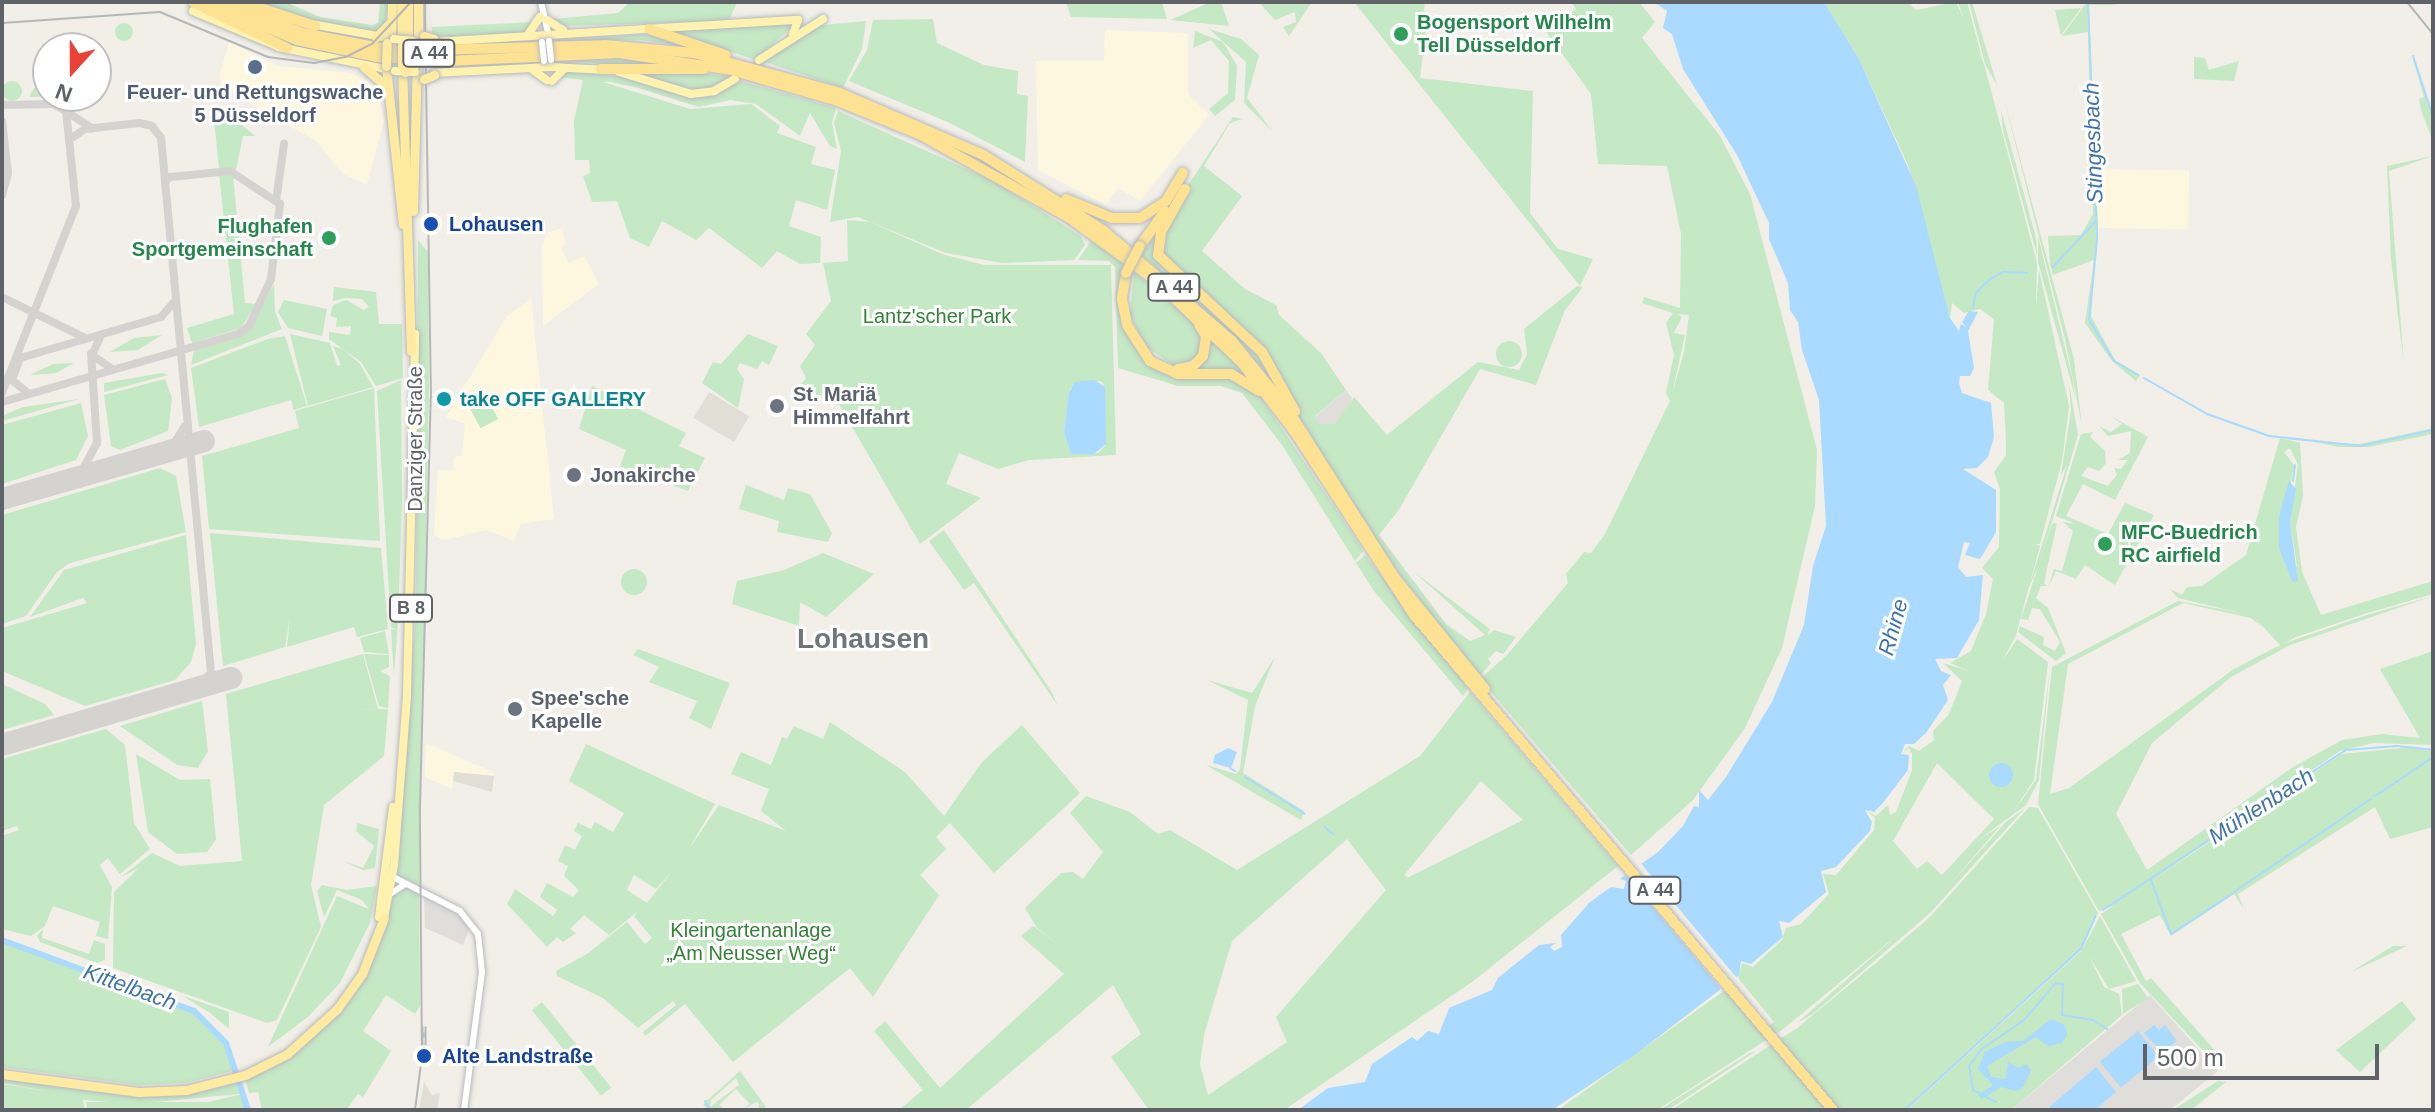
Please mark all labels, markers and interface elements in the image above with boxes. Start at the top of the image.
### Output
place label: Bogensport Wilhelm Tell Düsseldorf [1417,10,1611,57]
marker: Bogensport Wilhelm Tell Düsseldorf [1392,25,1410,43]
north arrow [32,32,112,112]
road number: A 44 [401,39,457,67]
marker: Feuer- und Rettungswache 5 Düsseldorf [246,58,264,76]
text: N [52,78,76,108]
place label: Feuer- und Rettungswache 5 Düsseldorf [127,80,383,127]
water label: Stingesbach [2078,82,2108,204]
place label: Lohausen [449,212,543,236]
marker: Lohausen [420,213,442,235]
place label: Flughafen Sportgemeinschaft [132,214,313,261]
marker: Flughafen Sportgemeinschaft [320,229,338,247]
road number: A 44 [1146,273,1202,301]
park label: Lantz'scher Park [863,304,1011,328]
street label: Danziger Straße [403,366,427,512]
place label: St. Mariä Himmelfahrt [793,382,910,429]
place label: take OFF GALLERY [460,387,646,411]
marker: take OFF GALLERY [435,390,453,408]
marker: St. Mariä Himmelfahrt [768,397,786,415]
place label: Jonakirche [590,463,696,487]
marker: Jonakirche [565,466,583,484]
place label: MFC-Buedrich RC airfield [2121,520,2258,567]
marker: MFC-Buedrich RC airfield [2096,535,2114,553]
road number: B 8 [387,594,435,622]
water label: Rhine [1872,596,1914,658]
district label: Lohausen [797,622,929,656]
place label: Spee'sche Kapelle [531,686,629,733]
marker: Spee'sche Kapelle [506,700,524,718]
water label: Mühlenbach [2204,762,2318,850]
road number: A 44 [1627,876,1683,904]
park label: Kleingartenanlage „Am Neusser Weg“ [666,918,836,965]
water label: Kittelbach [80,958,180,1016]
scale bar [2147,1028,2383,1078]
place label: Alte Landstraße [442,1044,593,1068]
text: 500 m [2157,1044,2224,1071]
marker: Alte Landstraße [413,1045,435,1067]

